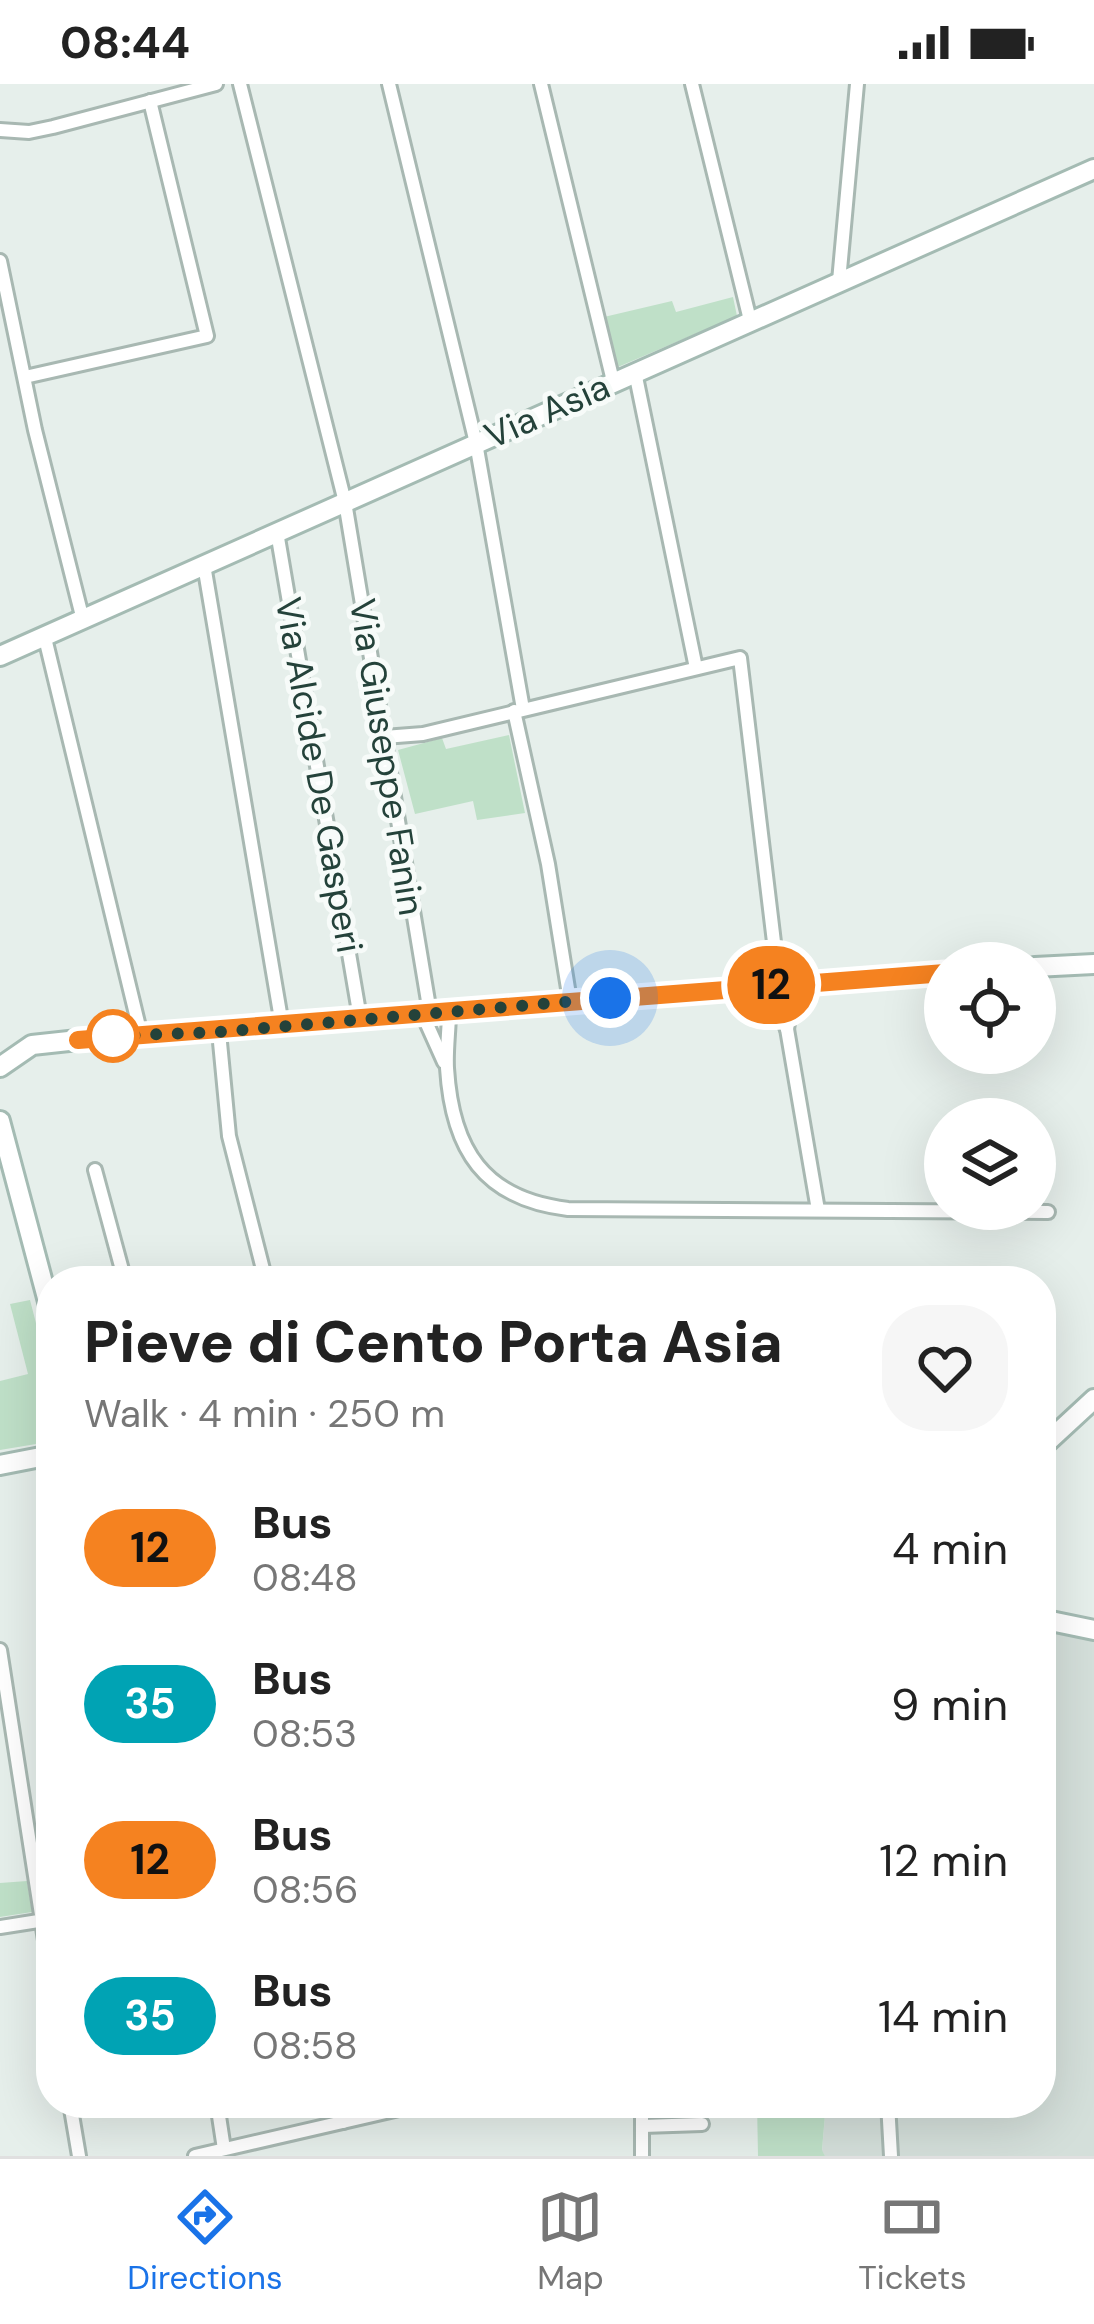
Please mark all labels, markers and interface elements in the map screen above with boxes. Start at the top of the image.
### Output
text: 08:44 [60,13,190,72]
street label: Via Asia [477,363,617,459]
street label: Via Alcide De Gasperi [265,593,373,957]
street label: Via Giuseppe Fanin [339,595,435,919]
map controls [924,942,1056,1230]
button: locate [924,942,1056,1074]
line badge: 12 [717,946,825,1024]
text: 12 [751,957,791,1012]
your location [580,968,640,1028]
unlabelled marker [88,1011,138,1061]
button: layers [924,1098,1056,1230]
text: Pieve di Cento Porta Asia [84,1305,783,1380]
button: heart [882,1305,1008,1431]
text: Walk · 4 min · 250 m [84,1388,445,1439]
text: Bus [252,1493,332,1552]
text: 4 min [892,1519,1008,1578]
text: 12 [130,1520,170,1575]
text: 08:48 [252,1552,358,1603]
text: Bus [252,1649,332,1708]
text: 9 min [891,1675,1008,1734]
text: 35 [124,1676,176,1731]
text: 08:53 [252,1708,357,1759]
text: Bus [252,1805,332,1864]
text: 12 min [879,1831,1008,1890]
text: 12 [130,1832,170,1887]
text: 08:56 [252,1864,359,1915]
text: Bus [252,1961,332,2020]
text: 14 min [878,1987,1008,2046]
text: 35 [124,1988,176,2043]
text: 08:58 [252,2020,358,2071]
tab: Directions [127,2184,283,2299]
tab: Map [537,2184,604,2299]
tab: Tickets [858,2184,967,2299]

